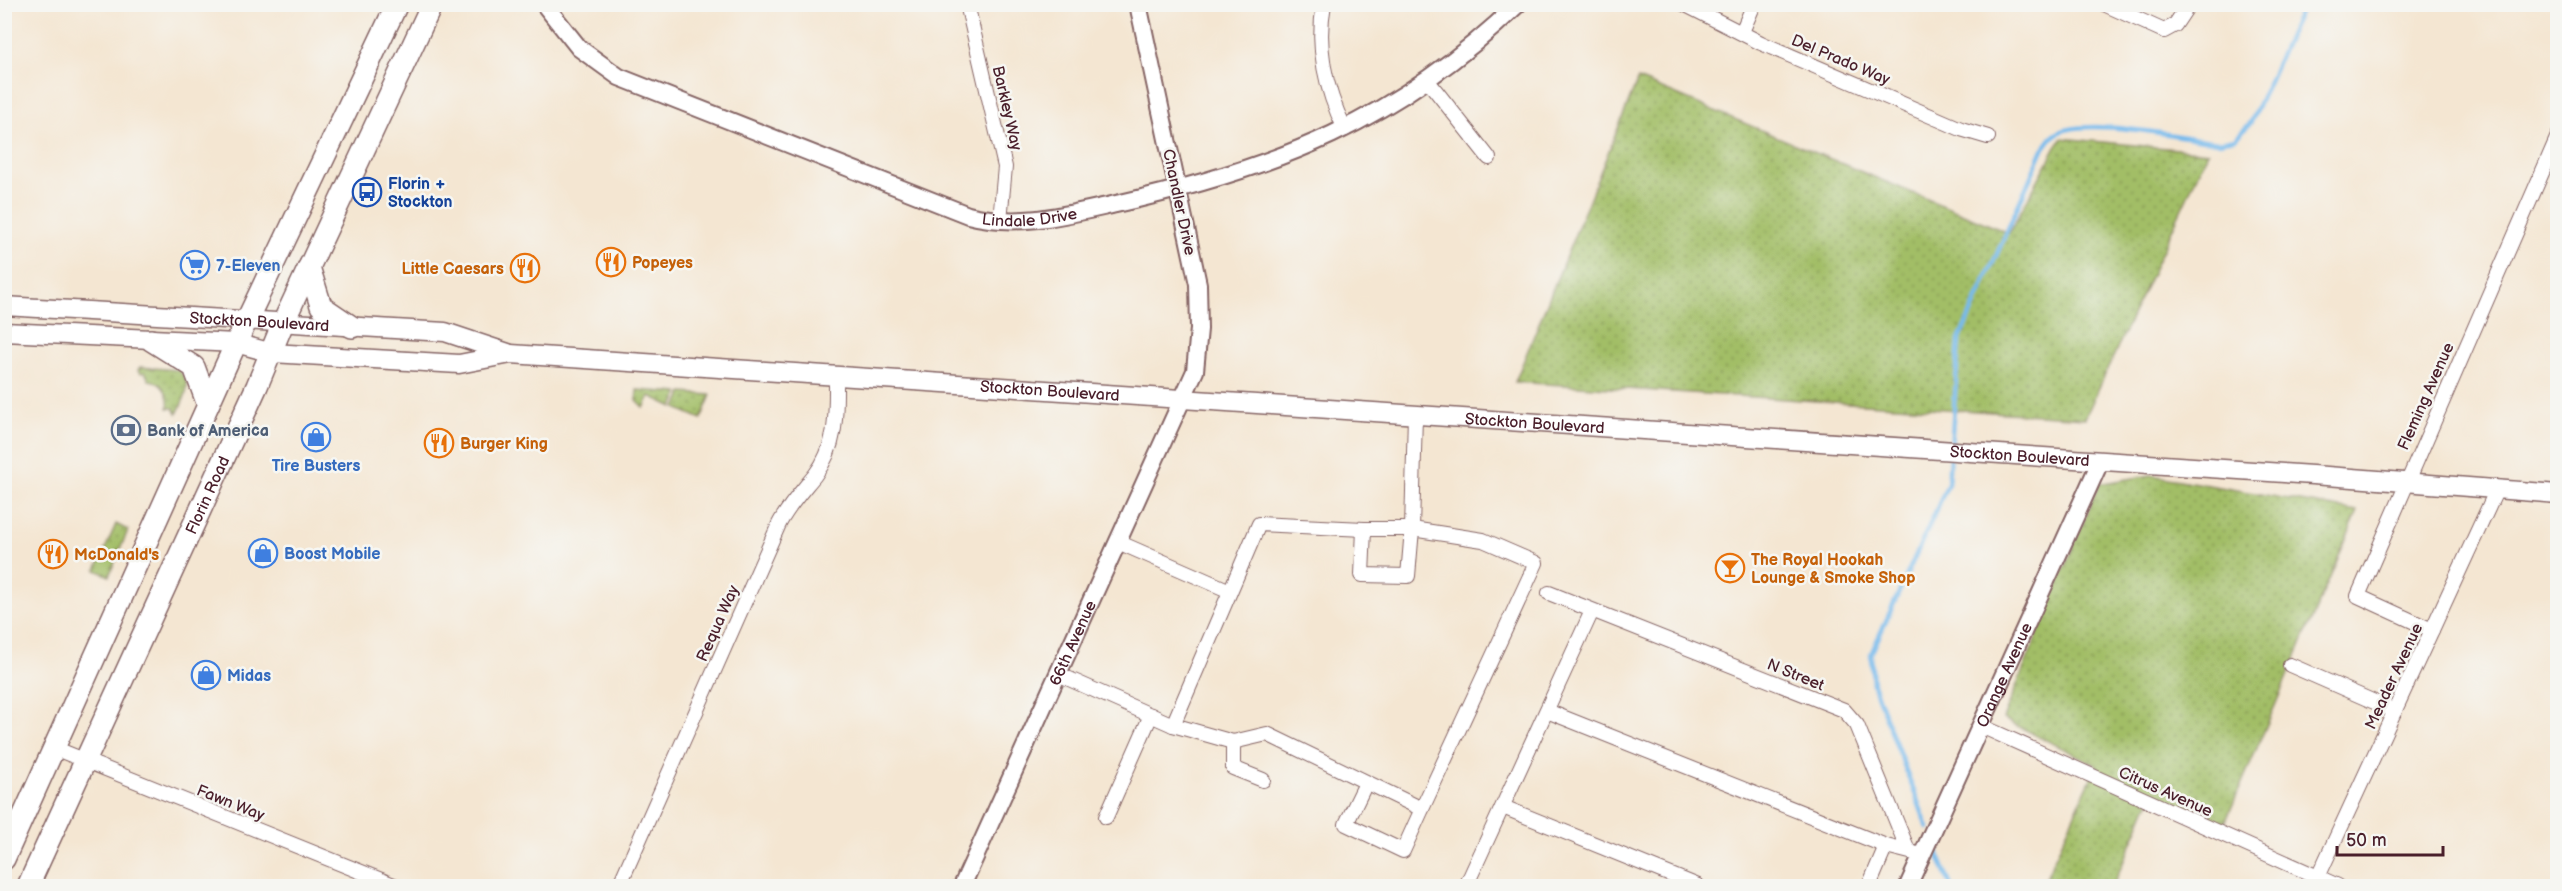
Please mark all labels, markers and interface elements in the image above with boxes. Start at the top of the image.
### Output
street label: Del Prado Way [1788,31,1893,90]
street label: Barkley Way [988,64,1026,153]
street label: Chandler Drive [1158,147,1199,258]
place label: Florin + Stockton [388,175,453,212]
bus stop icon: Florin + Stockton [351,176,383,208]
street label: Lindale Drive [981,205,1079,231]
restaurant icon: Popeyes [595,246,627,278]
supermarket icon: 7-Eleven [179,249,211,281]
restaurant icon: Little Caesars [509,252,541,284]
place label: Popeyes [632,254,693,273]
place label: 7-Eleven [216,257,280,276]
place label: Little Caesars [402,260,504,279]
street label: Stockton Boulevard [189,309,330,336]
street label: Fleming Avenue [2394,339,2459,453]
street label: Stockton Boulevard [979,378,1120,406]
street label: Stockton Boulevard [1464,410,1605,438]
bank icon: Bank of America [110,414,142,446]
shop icon: Tire Busters [300,421,332,453]
place label: Bank of America [147,422,269,441]
restaurant icon: Burger King [423,427,455,459]
place label: Burger King [460,435,548,454]
street label: Stockton Boulevard [1949,443,2090,471]
street label: Florin Road [182,454,234,538]
place label: Tire Busters [272,457,360,476]
shop icon: Boost Mobile [247,537,279,569]
restaurant icon: McDonald's [37,538,69,570]
place label: Boost Mobile [284,545,381,564]
place label: McDonald's [74,546,159,565]
place label: The Royal Hookah Lounge & Smoke Shop [1751,551,1915,588]
bar icon: The Royal Hookah Lounge & Smoke Shop [1714,552,1746,584]
street label: Requa Way [693,582,744,665]
street label: 66th Avenue [1046,597,1101,689]
street label: Orange Avenue [1973,620,2037,730]
street label: Meader Avenue [2361,620,2427,733]
street label: N Street [1764,655,1827,695]
shop icon: Midas [190,659,222,691]
place label: Midas [227,667,271,686]
street label: Citrus Avenue [2116,763,2216,822]
street label: Fawn Way [194,781,268,826]
scale bar [2337,819,2444,857]
text: 50 m [2346,830,2387,851]

